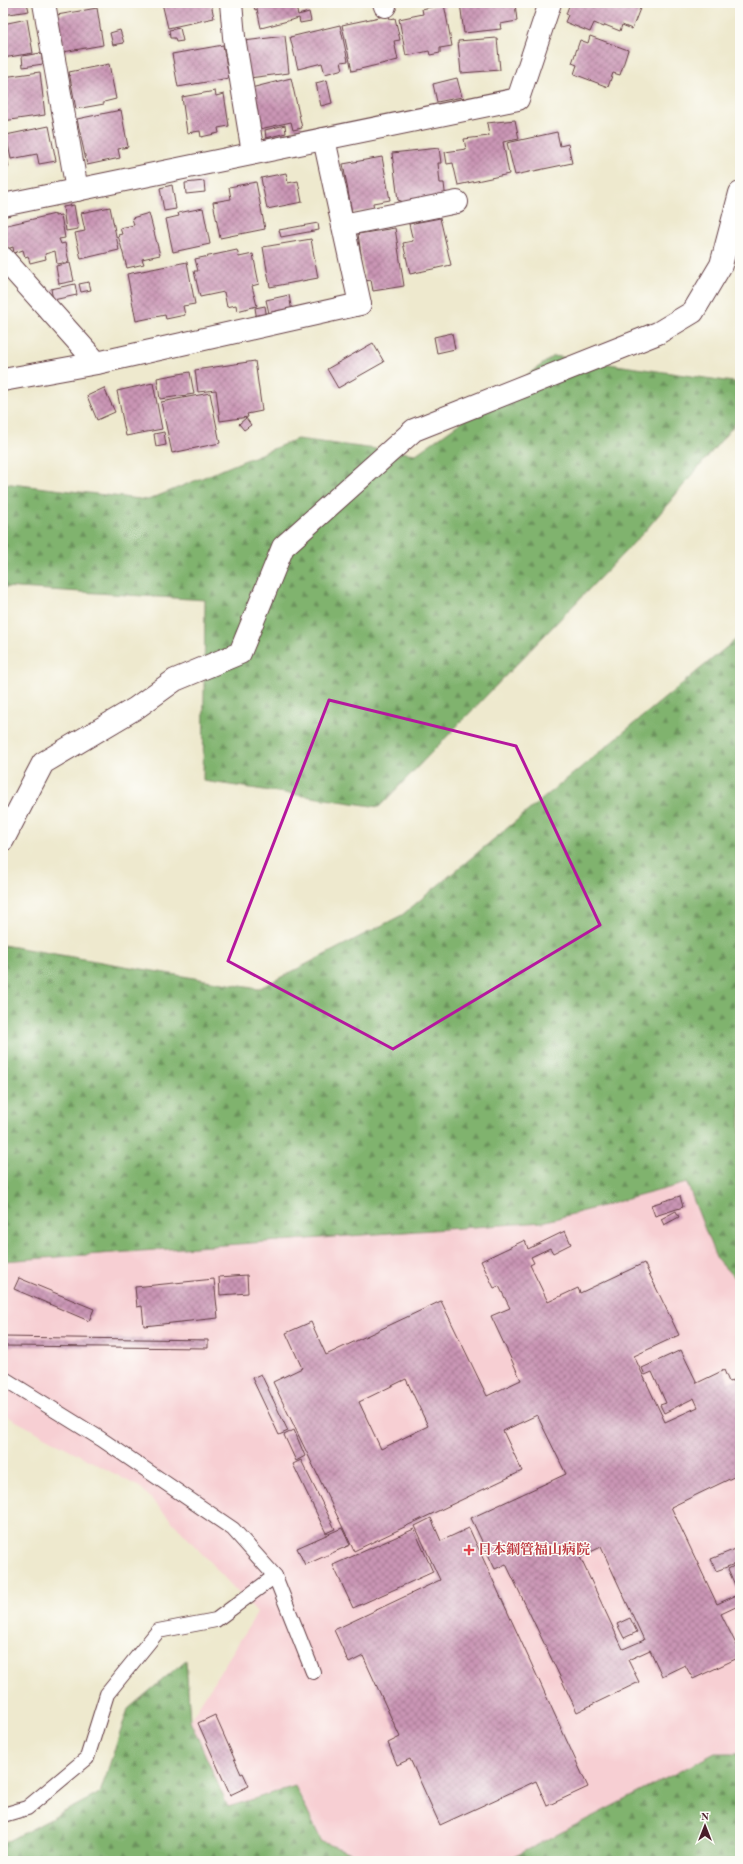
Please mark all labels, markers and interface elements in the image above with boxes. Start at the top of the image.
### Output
place label: 日本鋼管福山病院 [478,1542,590,1557]
marker: 日本鋼管福山病院 [463,1544,475,1556]
north arrow [685,1806,725,1846]
text: N [701,1812,710,1823]

